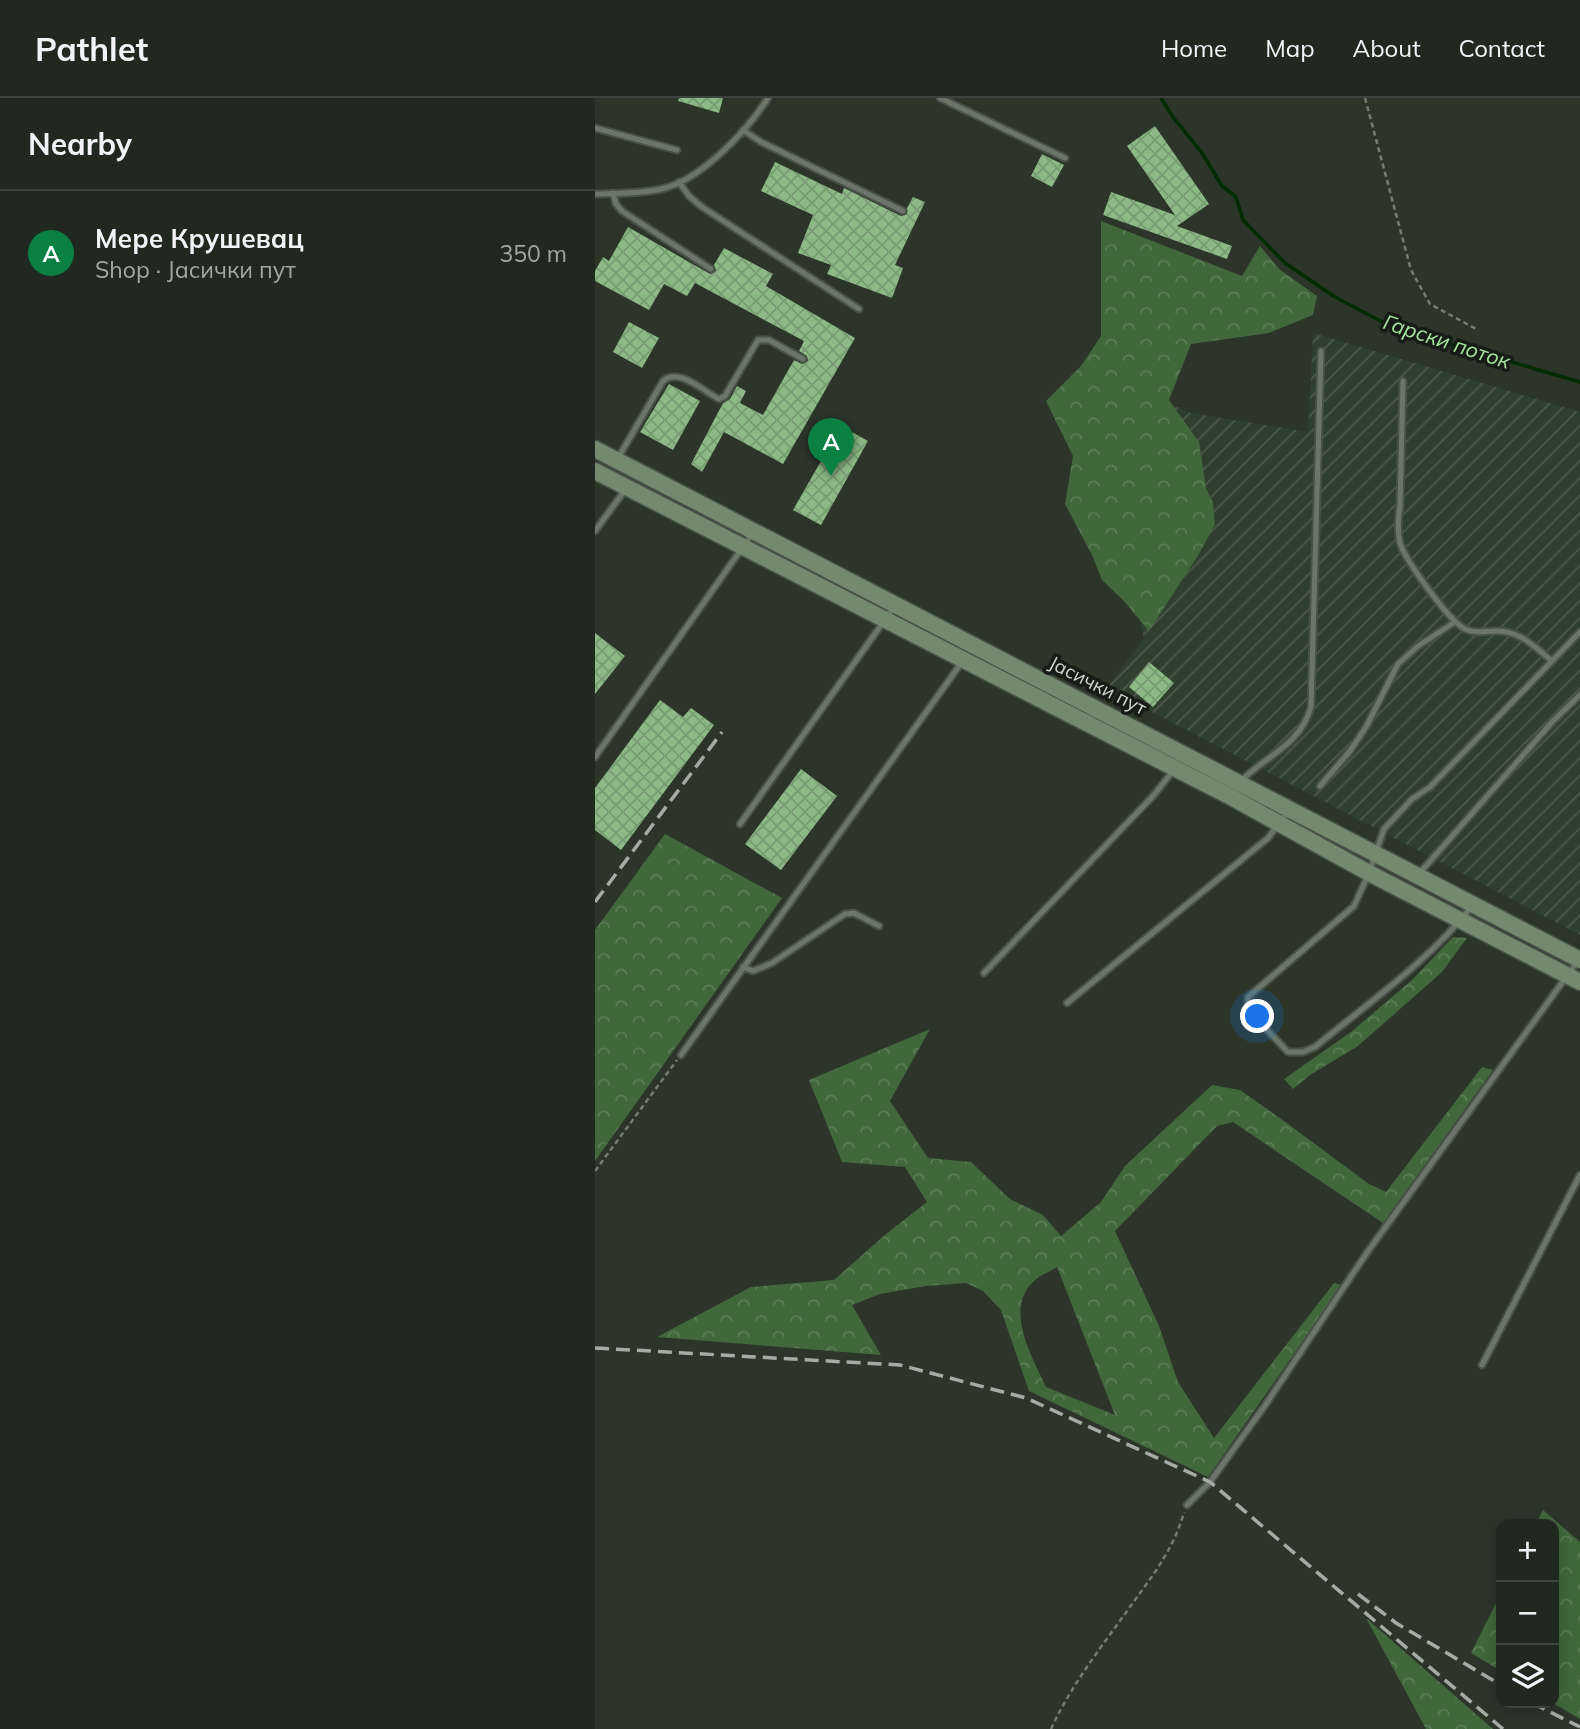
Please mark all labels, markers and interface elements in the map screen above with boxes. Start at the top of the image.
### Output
text: Pathlet [35,28,148,69]
text: Home [1161,33,1227,63]
text: Map [1265,33,1315,63]
text: About [1353,33,1421,63]
text: Contact [1459,33,1545,63]
text: Nearby [28,125,132,163]
text: Мере Крушевац [95,222,304,255]
text: A [42,239,60,268]
text: 350 m [499,239,567,268]
text: Shop · Јасички пут [95,255,296,284]
water label: Гарски поток [1380,308,1514,374]
pin: A [808,418,854,476]
street label: Јасички пут [1045,650,1151,720]
your location [1240,999,1274,1033]
map controls [1496,1519,1559,1708]
button: + [1496,1519,1559,1582]
button: − [1496,1582,1559,1645]
button: layers [1496,1645,1559,1708]

